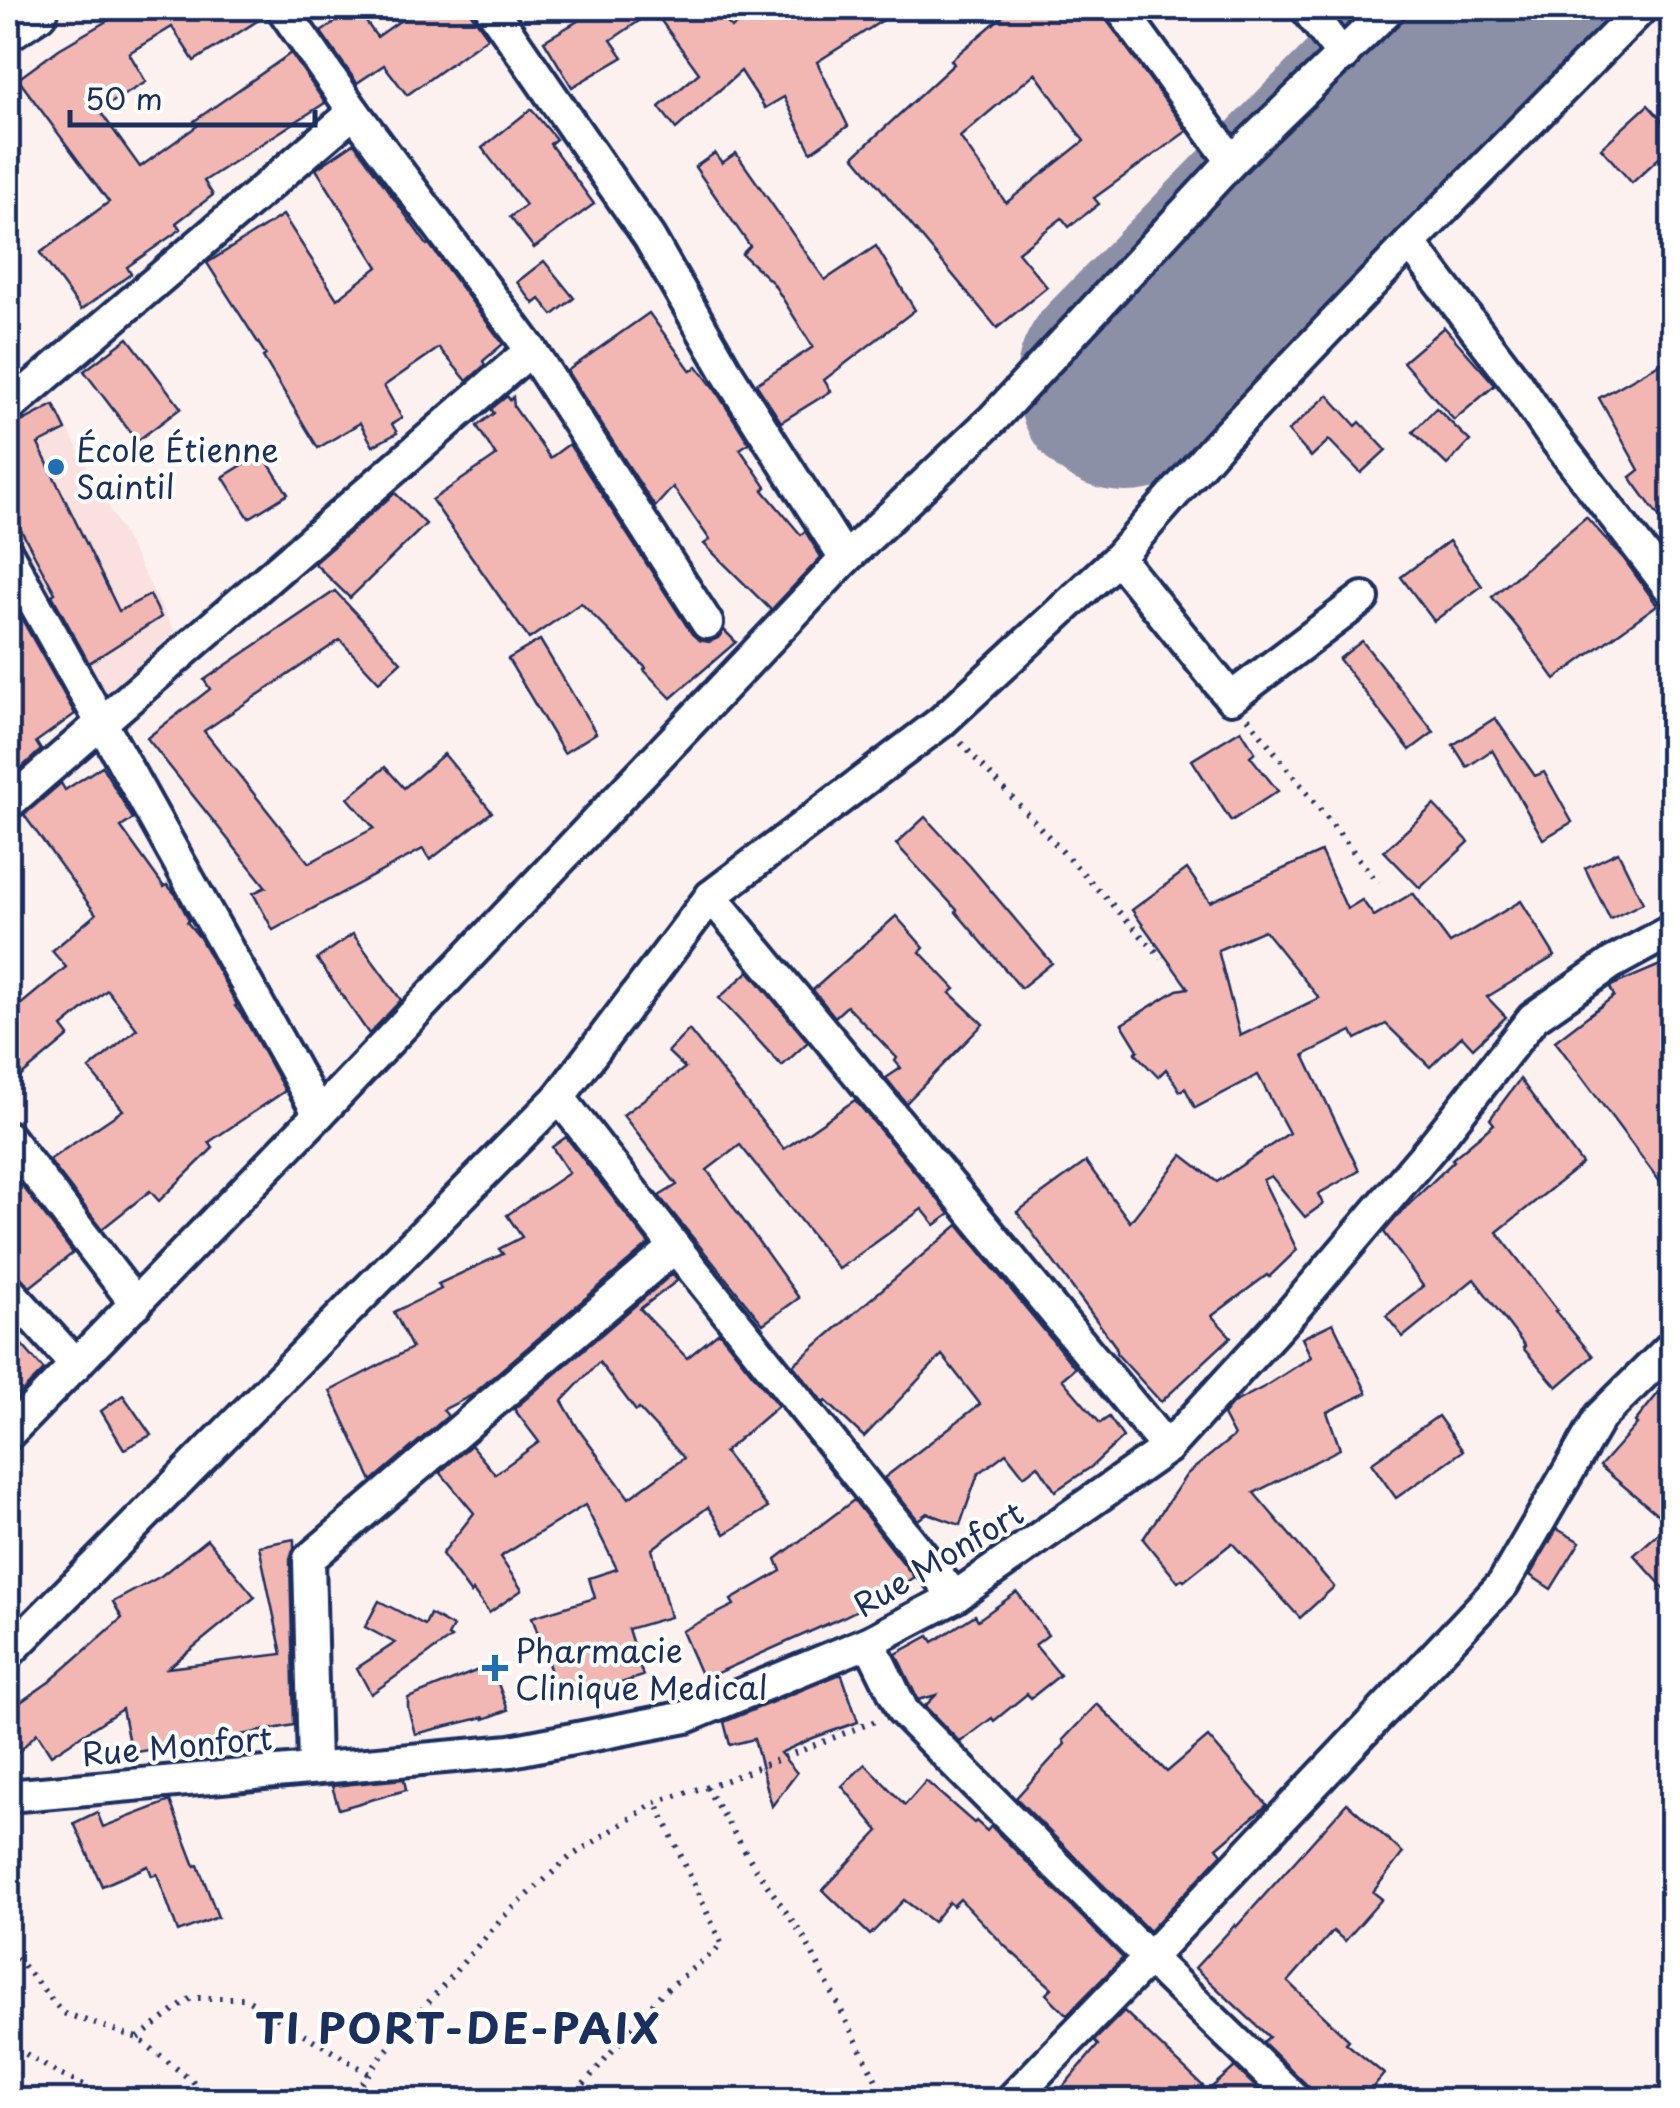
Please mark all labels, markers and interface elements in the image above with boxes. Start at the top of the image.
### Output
scale bar [70,65,315,127]
text: 50 m [85,75,163,120]
place label: École Étienne Saintil [76,425,279,510]
marker: École Étienne Saintil [45,456,67,478]
street label: Rue Monfort [844,1488,1032,1628]
place label: Pharmacie Clinique Medical [515,1626,768,1711]
marker: Pharmacie Clinique Medical [484,1657,506,1679]
street label: Rue Monfort [80,1713,274,1777]
district label: TI PORT-DE-PAIX [255,1995,661,2058]

